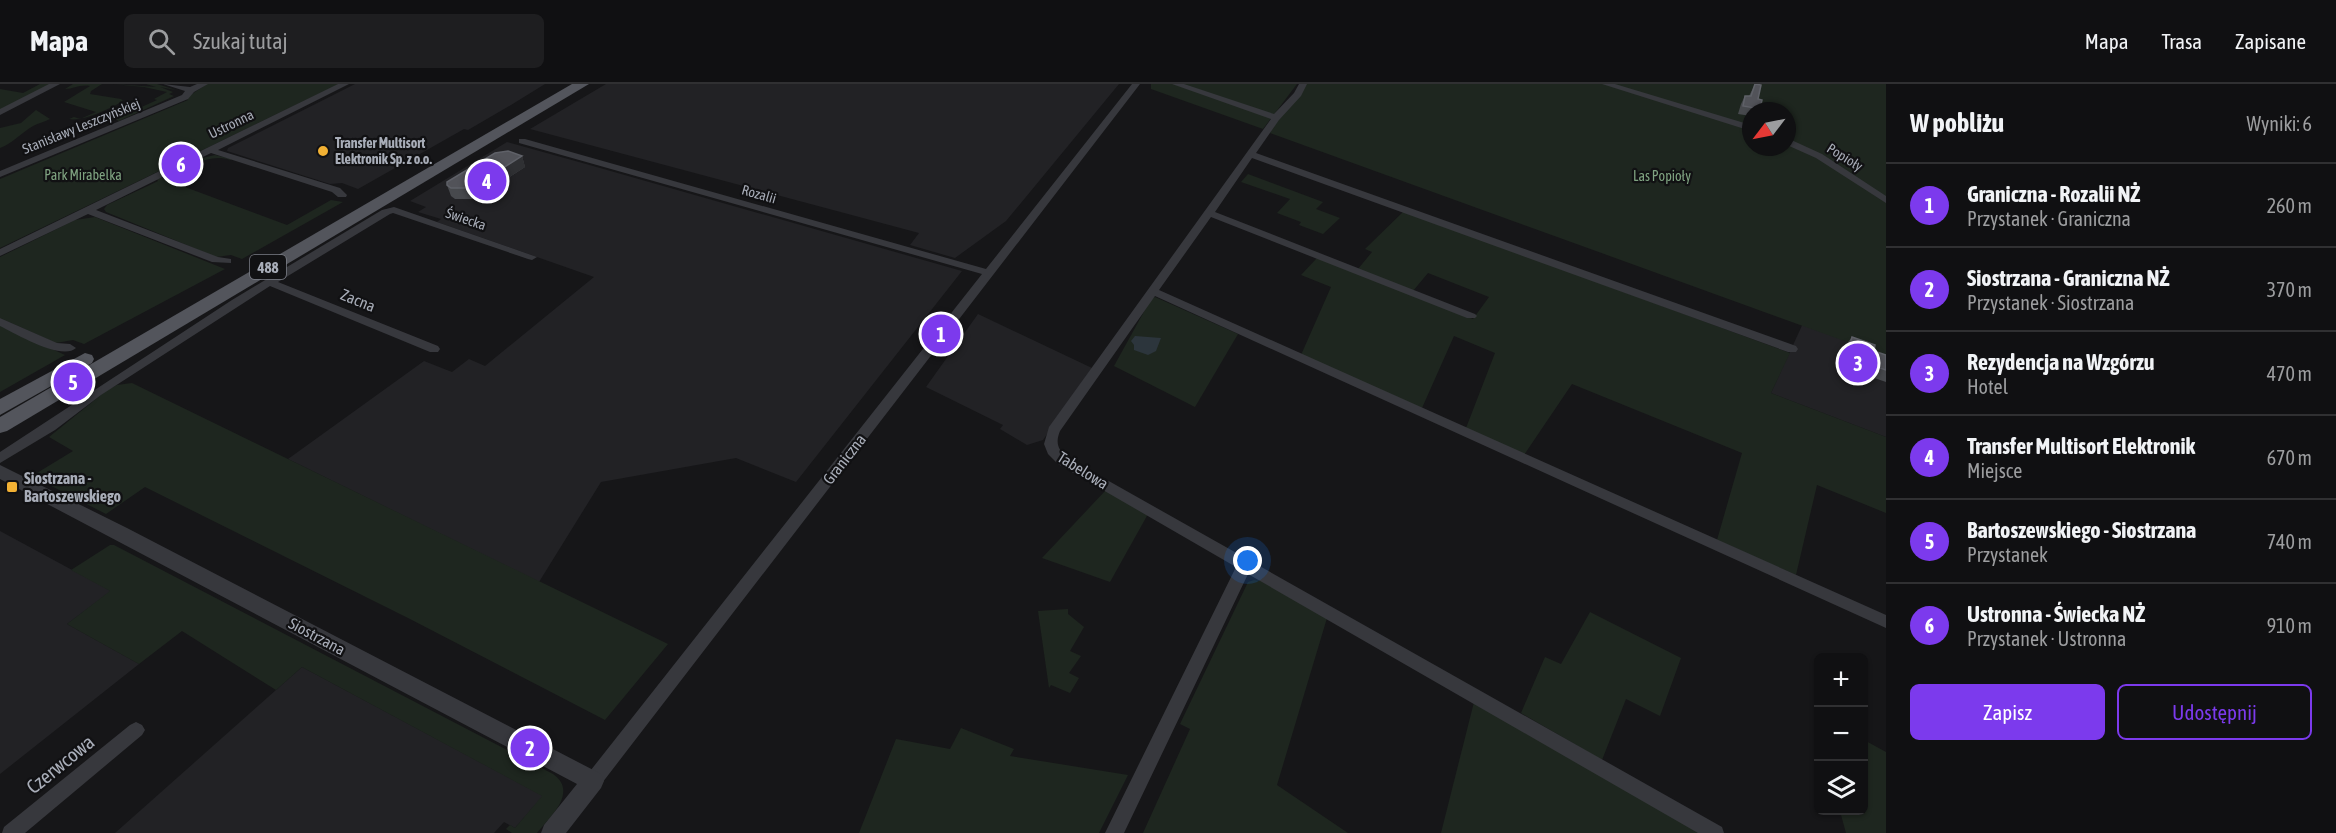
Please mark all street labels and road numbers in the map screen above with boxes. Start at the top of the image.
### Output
street label: Stanisławy Leszczyńskiej [20,95,142,157]
street label: Ustronna [206,106,256,142]
street label: Popioły [1824,140,1866,174]
street label: Rozalii [740,181,778,207]
street label: Świecka [444,204,489,233]
road number: 488 [250,255,286,279]
street label: Zacna [338,285,378,315]
street label: Graniczna [819,430,869,488]
street label: Tabelowa [1054,447,1112,493]
street label: Siostrzana [286,614,348,658]
street label: Czerwcowa [22,730,98,798]

